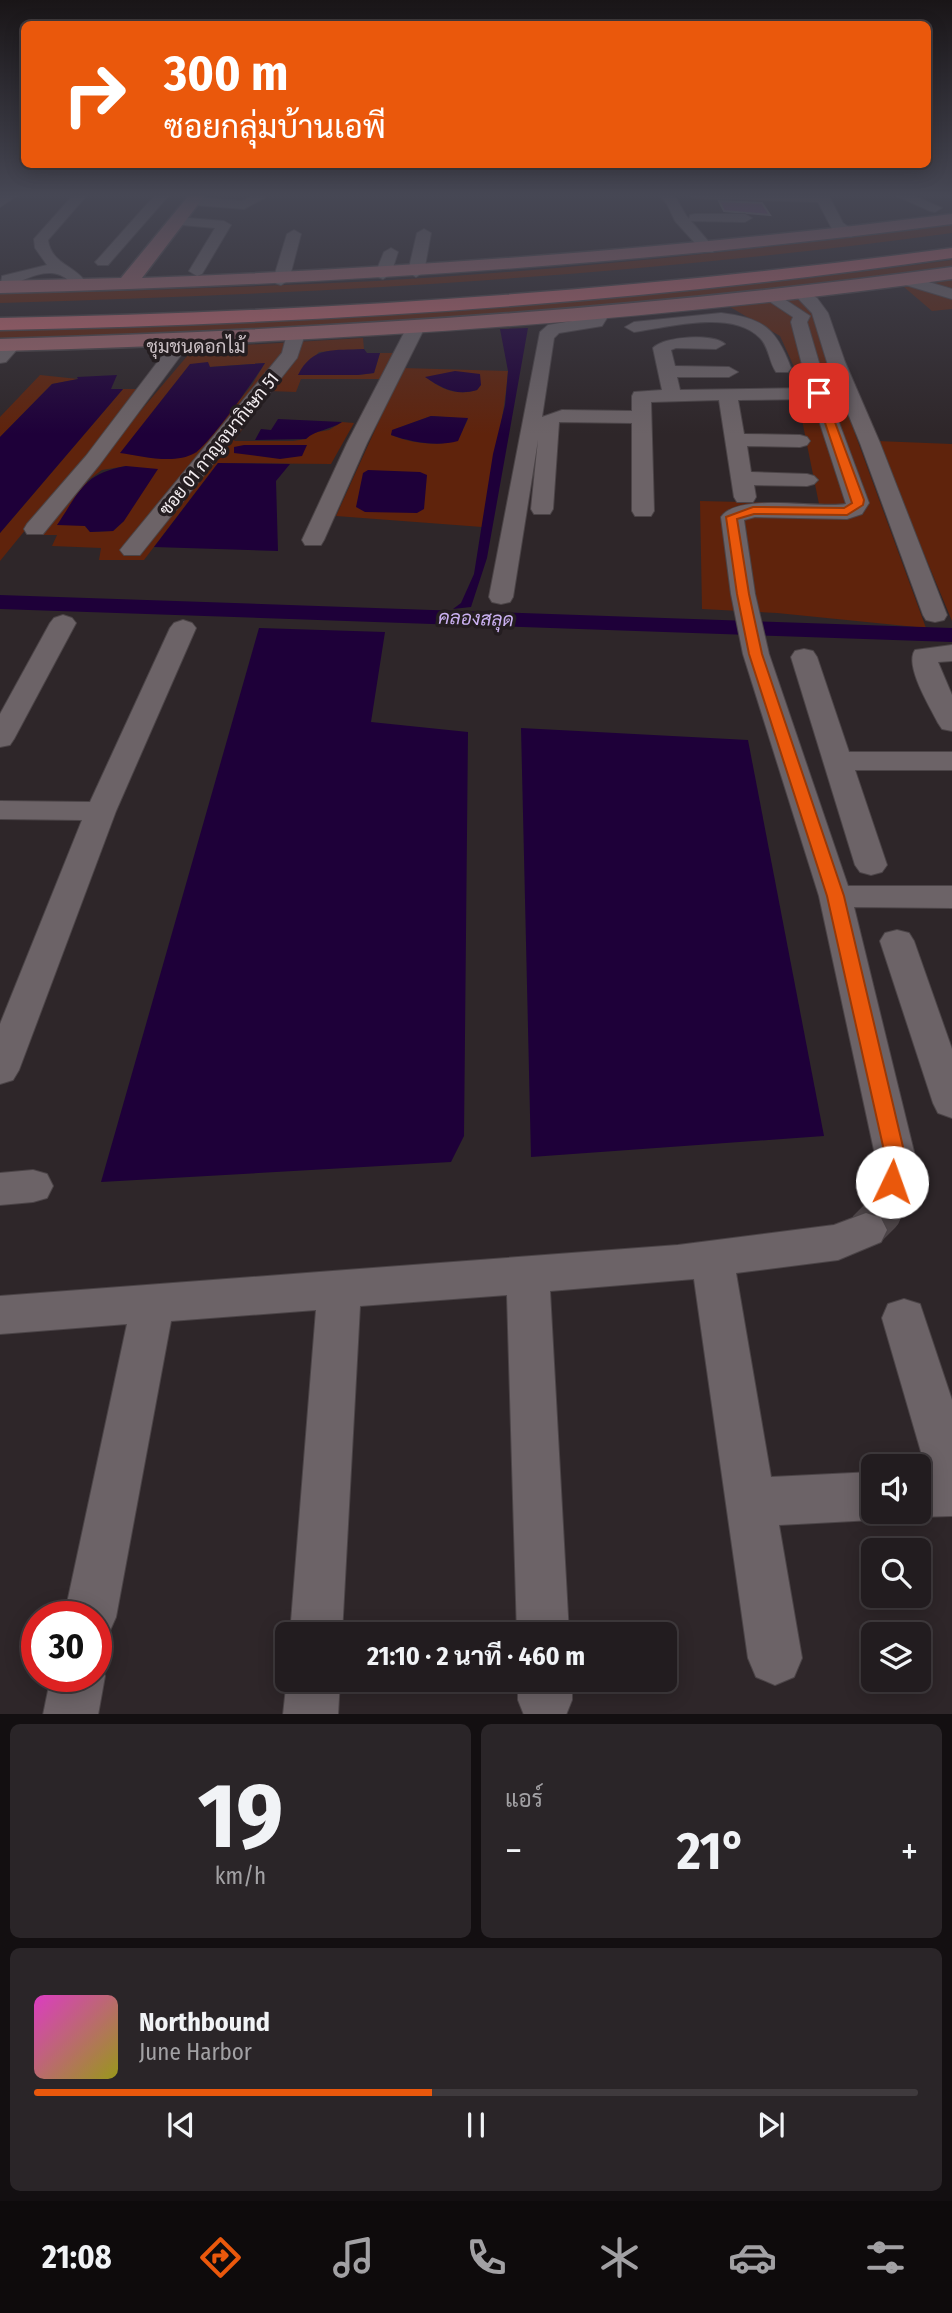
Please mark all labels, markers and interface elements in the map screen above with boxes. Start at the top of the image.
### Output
text: 300 m [164,44,288,103]
icon: right [49,49,140,140]
text: ซอยกลุ่มบ้านเอพี [164,108,386,146]
district label: ชุมชนดอกไม้ [146,334,247,359]
pin [789,363,849,423]
street label: ซอย 01 กาญจนากิเษก 51 [155,368,283,520]
icon: arrive [800,374,838,412]
water label: คลองสลุด [438,606,514,632]
position arrow [855,1145,929,1219]
map controls [861,1454,931,1692]
button: sound [861,1454,931,1524]
button: search [861,1538,931,1608]
speed limit sign: 30 [21,1601,112,1692]
button: layers [861,1622,931,1692]
text: 21:10 · 2 นาที · 460 m [367,1641,585,1672]
text: 19 [198,1762,283,1871]
text: แอร์ [505,1785,543,1813]
text: 21° [677,1820,746,1883]
text: − [505,1828,522,1874]
text: + [901,1828,918,1874]
text: km/h [215,1862,266,1890]
text: Northbound [139,2007,270,2038]
text: June Harbor [139,2038,252,2066]
icon: previous [162,2106,200,2144]
icon: pause [457,2106,495,2144]
icon: next [752,2106,790,2144]
icon: directions [196,2233,245,2282]
icon: music [329,2233,378,2282]
icon: phone [462,2233,511,2282]
icon: climate [595,2233,644,2282]
icon: car [728,2233,777,2282]
icon: filters [861,2233,910,2282]
text: 21:08 [42,2238,112,2276]

